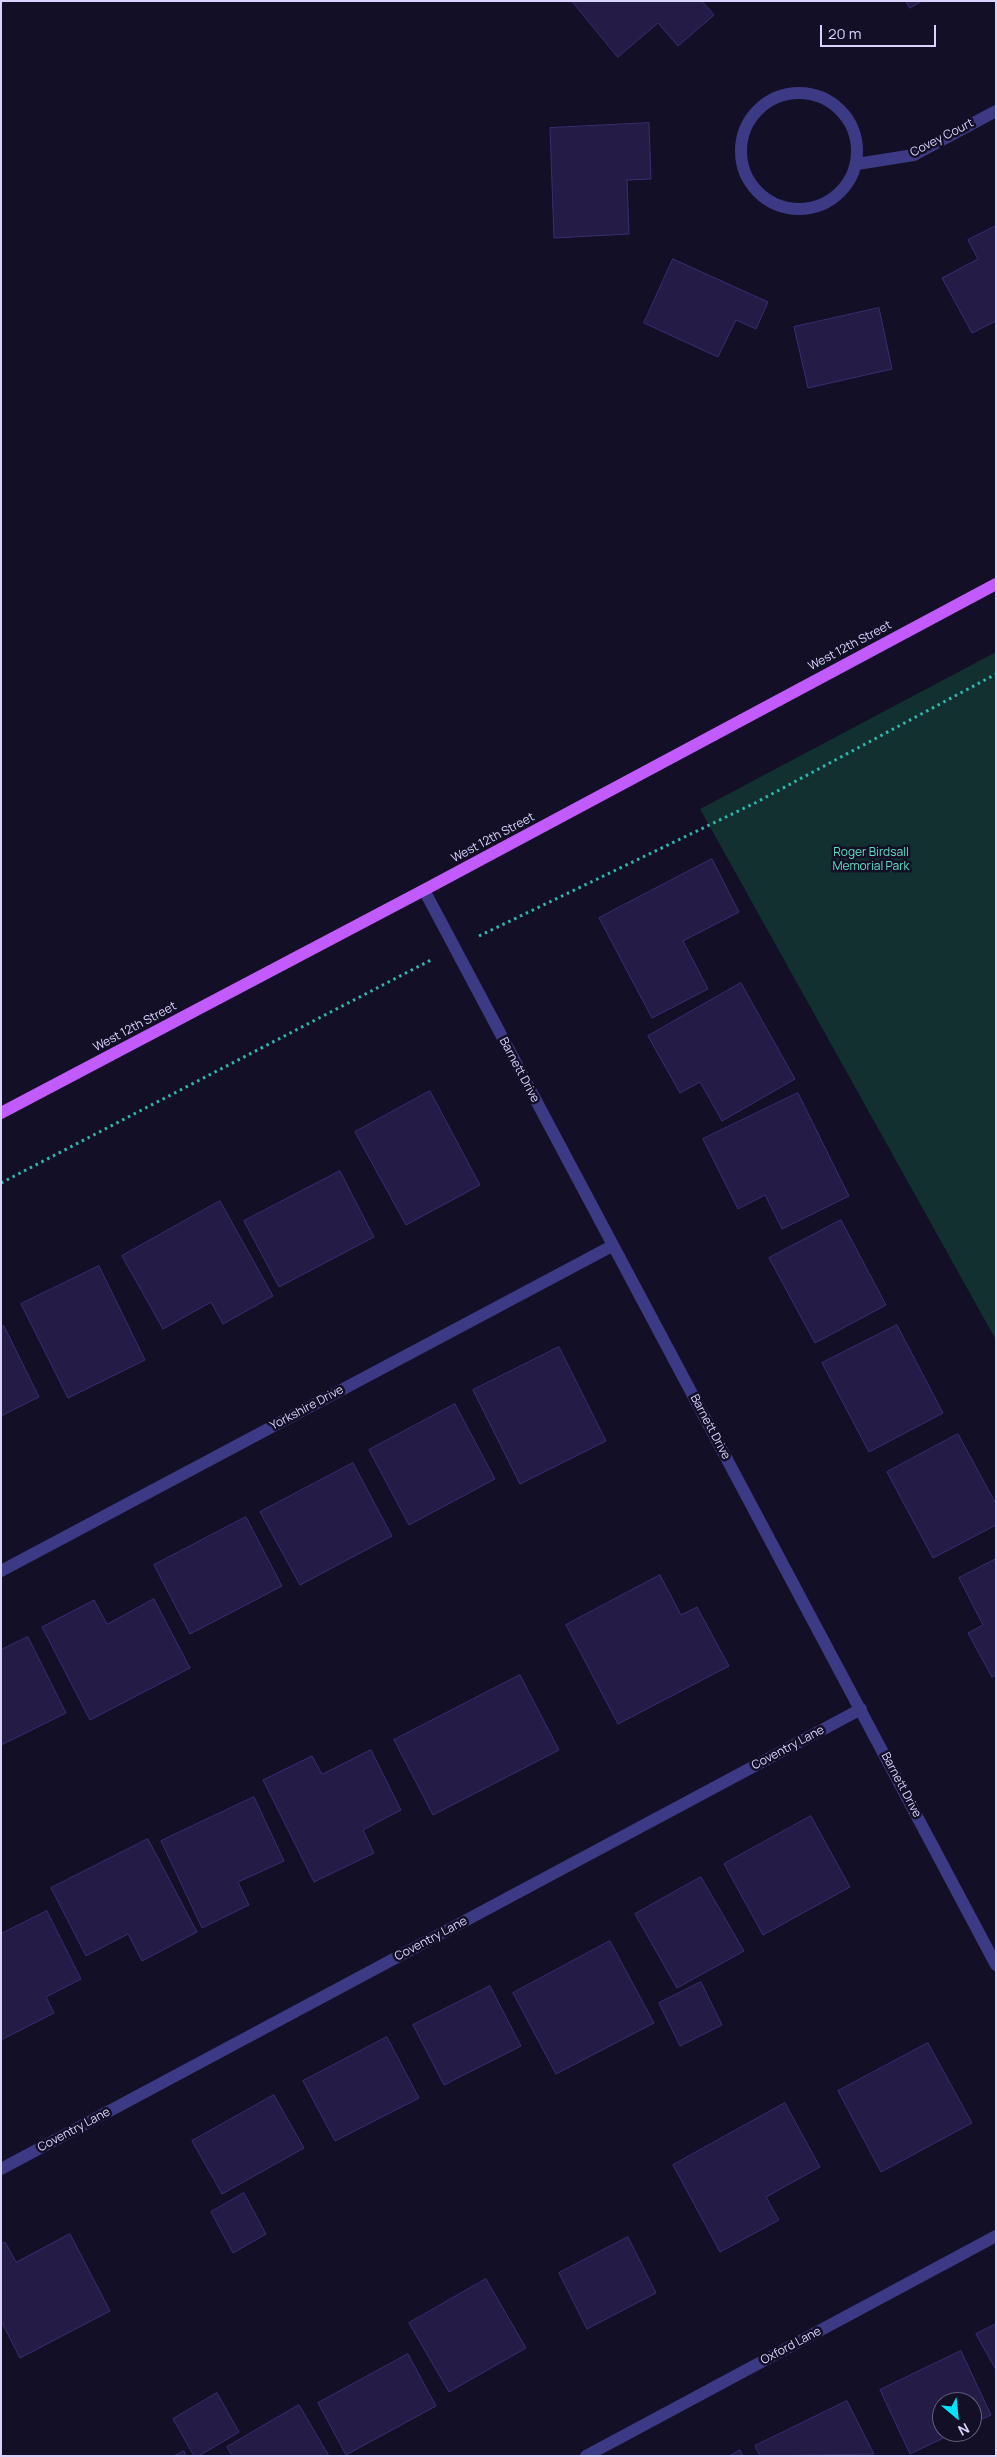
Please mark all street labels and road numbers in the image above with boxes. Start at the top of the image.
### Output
street label: Covey Court [908,116,976,160]
street label: West 12th Street [806,618,894,674]
street label: West 12th Street [449,810,537,866]
street label: West 12th Street [91,999,179,1055]
street label: Barnett Drive [496,1035,542,1105]
street label: Yorkshire Drive [268,1383,346,1433]
street label: Barnett Drive [687,1392,733,1462]
street label: Coventry Lane [749,1723,827,1773]
street label: Barnett Drive [878,1750,924,1820]
street label: Coventry Lane [392,1914,470,1964]
street label: Coventry Lane [35,2105,113,2155]
street label: Oxford Lane [758,2324,824,2368]

